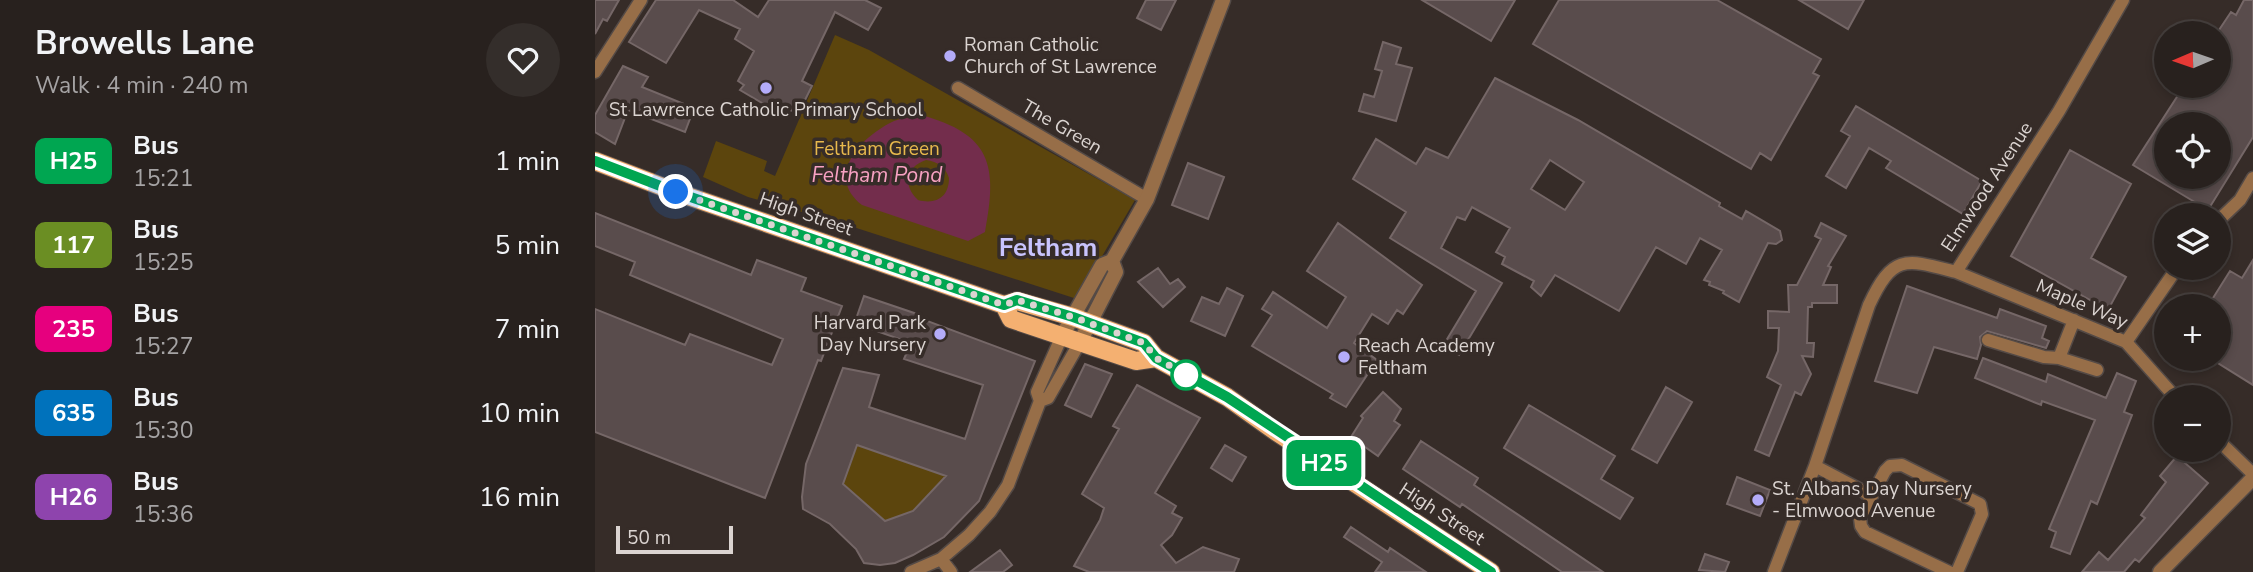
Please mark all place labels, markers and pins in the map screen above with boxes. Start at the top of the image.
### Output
place label: Roman Catholic Church of St Lawrence [964,32,1157,80]
marker: Roman Catholic Church of St Lawrence [942,48,958,64]
marker: St Lawrence Catholic Primary School [758,80,774,96]
place label: St Lawrence Catholic Primary School [609,97,924,123]
place label: Harvard Park Day Nursery [814,310,926,358]
marker: Harvard Park Day Nursery [932,326,948,342]
place label: Reach Academy Feltham [1358,333,1495,381]
marker: Reach Academy Feltham [1336,349,1352,365]
unlabelled marker [1171,360,1201,390]
place label: St. Albans Day Nursery - Elmwood Avenue [1772,476,1972,524]
marker: St. Albans Day Nursery - Elmwood Avenue [1750,492,1766,508]

